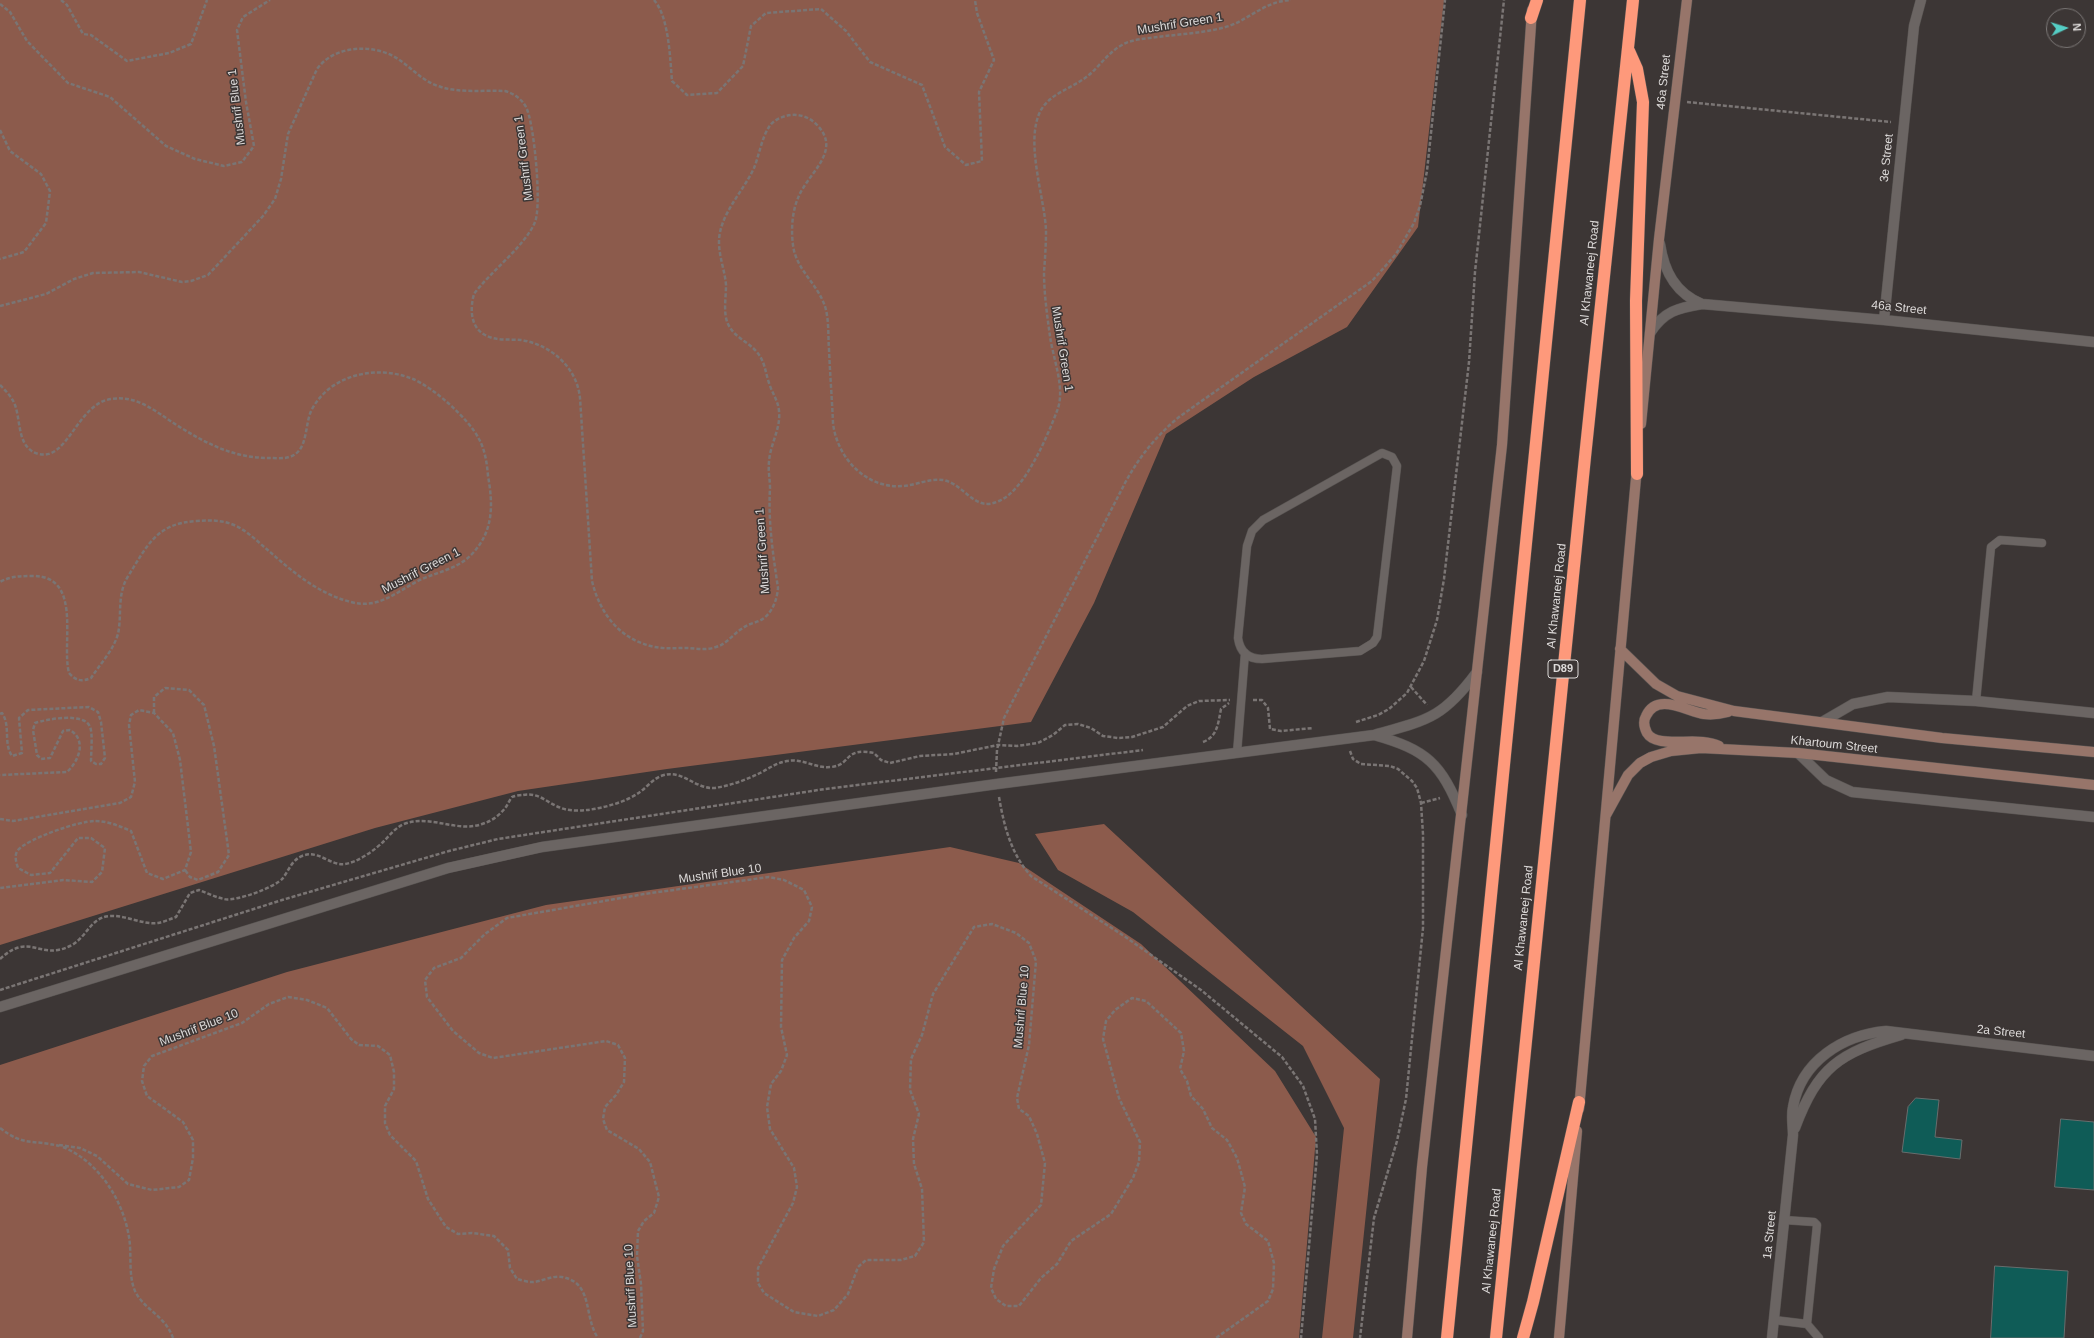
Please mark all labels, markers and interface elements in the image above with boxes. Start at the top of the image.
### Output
north arrow [2046,8,2086,48]
street label: Mushrif Green 1 [1136,10,1224,38]
text: N [2071,23,2083,32]
street label: 46a Street [1654,54,1674,110]
street label: Mushrif Blue 1 [225,68,249,146]
street label: Mushrif Green 1 [512,114,536,202]
street label: 3e Street [1877,133,1897,183]
street label: Al Khawaneej Road [1577,220,1603,326]
street label: 46a Street [1871,298,1927,318]
street label: Mushrif Green 1 [1048,305,1076,393]
street label: Mushrif Green 1 [753,508,773,594]
street label: Al Khawaneej Road [1544,543,1570,649]
street label: Mushrif Green 1 [379,545,463,597]
road number: D89 [1548,660,1578,678]
street label: Khartoum Street [1790,733,1878,757]
street label: Mushrif Blue 10 [678,861,762,887]
street label: Al Khawaneej Road [1511,865,1537,971]
street label: Mushrif Blue 10 [1011,965,1033,1049]
street label: Mushrif Blue 10 [158,1006,240,1050]
street label: 2a Street [1976,1022,2026,1042]
street label: Al Khawaneej Road [1479,1188,1505,1294]
street label: 1a Street [1760,1210,1780,1260]
street label: Mushrif Blue 10 [622,1244,640,1328]

